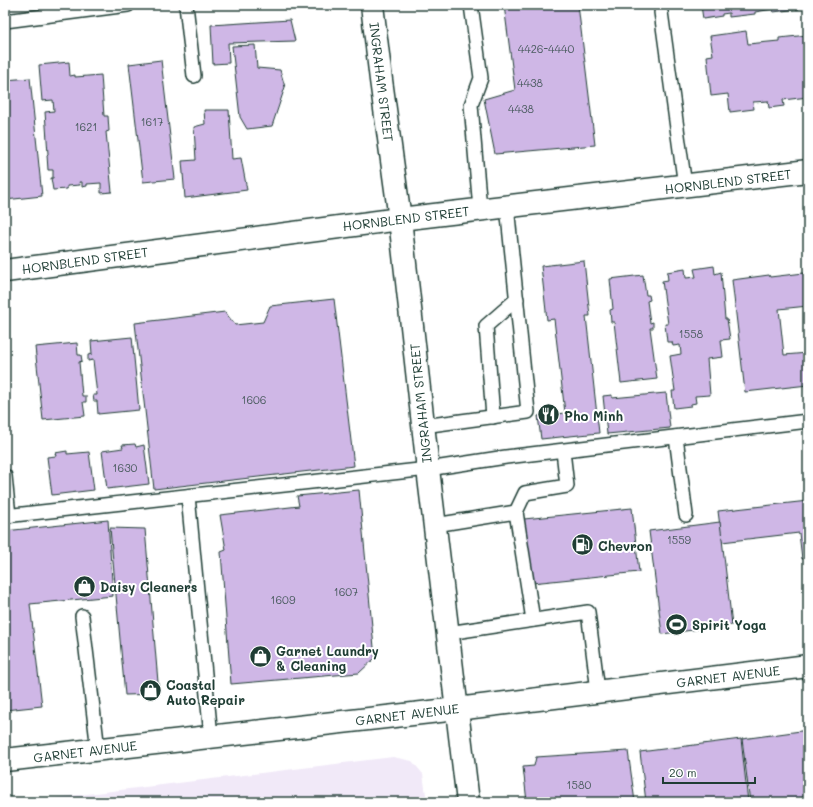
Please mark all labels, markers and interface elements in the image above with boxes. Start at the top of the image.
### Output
street label: INGRAHAM STREET [366,21,398,143]
house number: 4426-4440 [518,41,574,56]
house number: 4438 [517,75,543,90]
house number: 4438 [508,101,534,116]
house number: 1617 [141,114,163,129]
house number: 1621 [75,119,97,134]
street label: HORNBLEND STREET [664,165,792,197]
street label: HORNBLEND STREET [342,202,470,234]
street label: HORNBLEND STREET [21,243,149,277]
house number: 1558 [679,326,704,341]
street label: INGRAHAM STREET [405,342,435,464]
house number: 1606 [242,392,267,407]
restaurant icon: Pho Minh [535,402,561,428]
place label: Pho Minh [564,407,623,424]
house number: 1630 [113,460,138,475]
fuel station icon: Chevron [569,532,595,558]
house number: 1559 [667,532,692,547]
place label: Chevron [598,537,652,554]
shop icon: Daisy Cleaners [71,573,97,599]
place label: Daisy Cleaners [100,578,197,596]
house number: 1607 [334,584,358,599]
house number: 1609 [271,592,296,607]
sports icon: Spirit Yoga [663,611,689,637]
place label: Spirit Yoga [692,616,766,633]
place label: Garnet Laundry & Cleaning [276,642,379,674]
shop icon: Garnet Laundry & Cleaning [248,644,274,670]
street label: GARNET AVENUE [675,661,781,691]
place label: Coastal Auto Repair [166,676,245,708]
shop icon: Coastal Auto Repair [138,678,164,704]
street label: GARNET AVENUE [354,699,460,729]
street label: GARNET AVENUE [32,736,138,766]
scale bar [663,759,755,785]
text: 20 m [669,764,697,780]
house number: 1580 [567,777,592,792]

